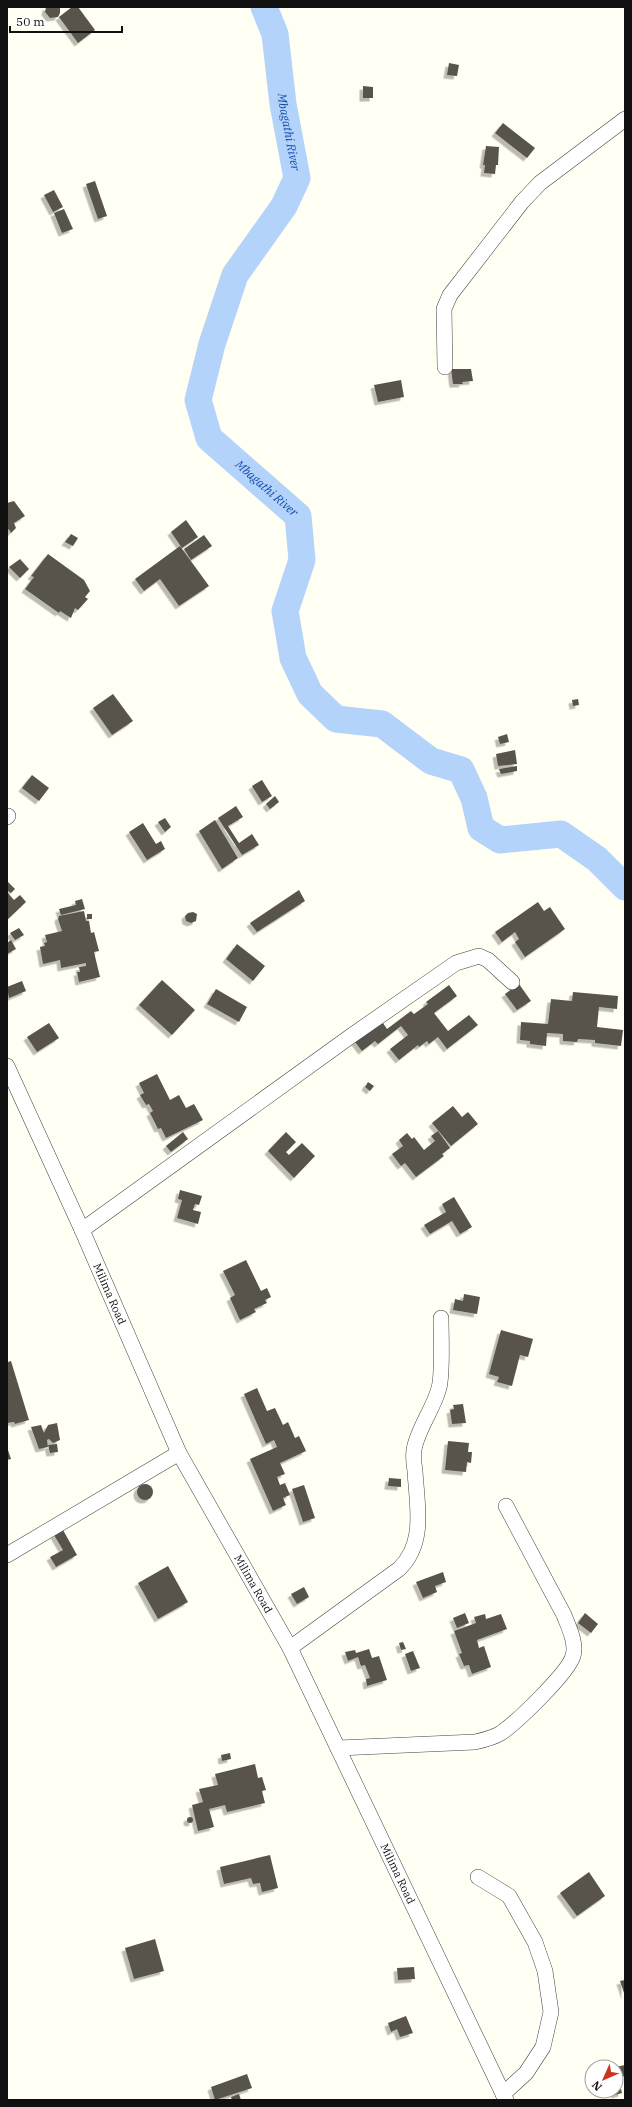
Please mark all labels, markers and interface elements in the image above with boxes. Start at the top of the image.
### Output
scale bar [10,8,122,34]
text: 50 m [16,14,45,29]
water label: Mbagathi River [275,91,304,172]
water label: Mbagathi River [232,456,302,520]
street label: Milima Road [90,1261,129,1327]
street label: Milima Road [231,1552,276,1616]
street label: Milima Road [377,1841,418,1906]
north arrow [584,2059,624,2099]
text: N [589,2078,605,2094]

